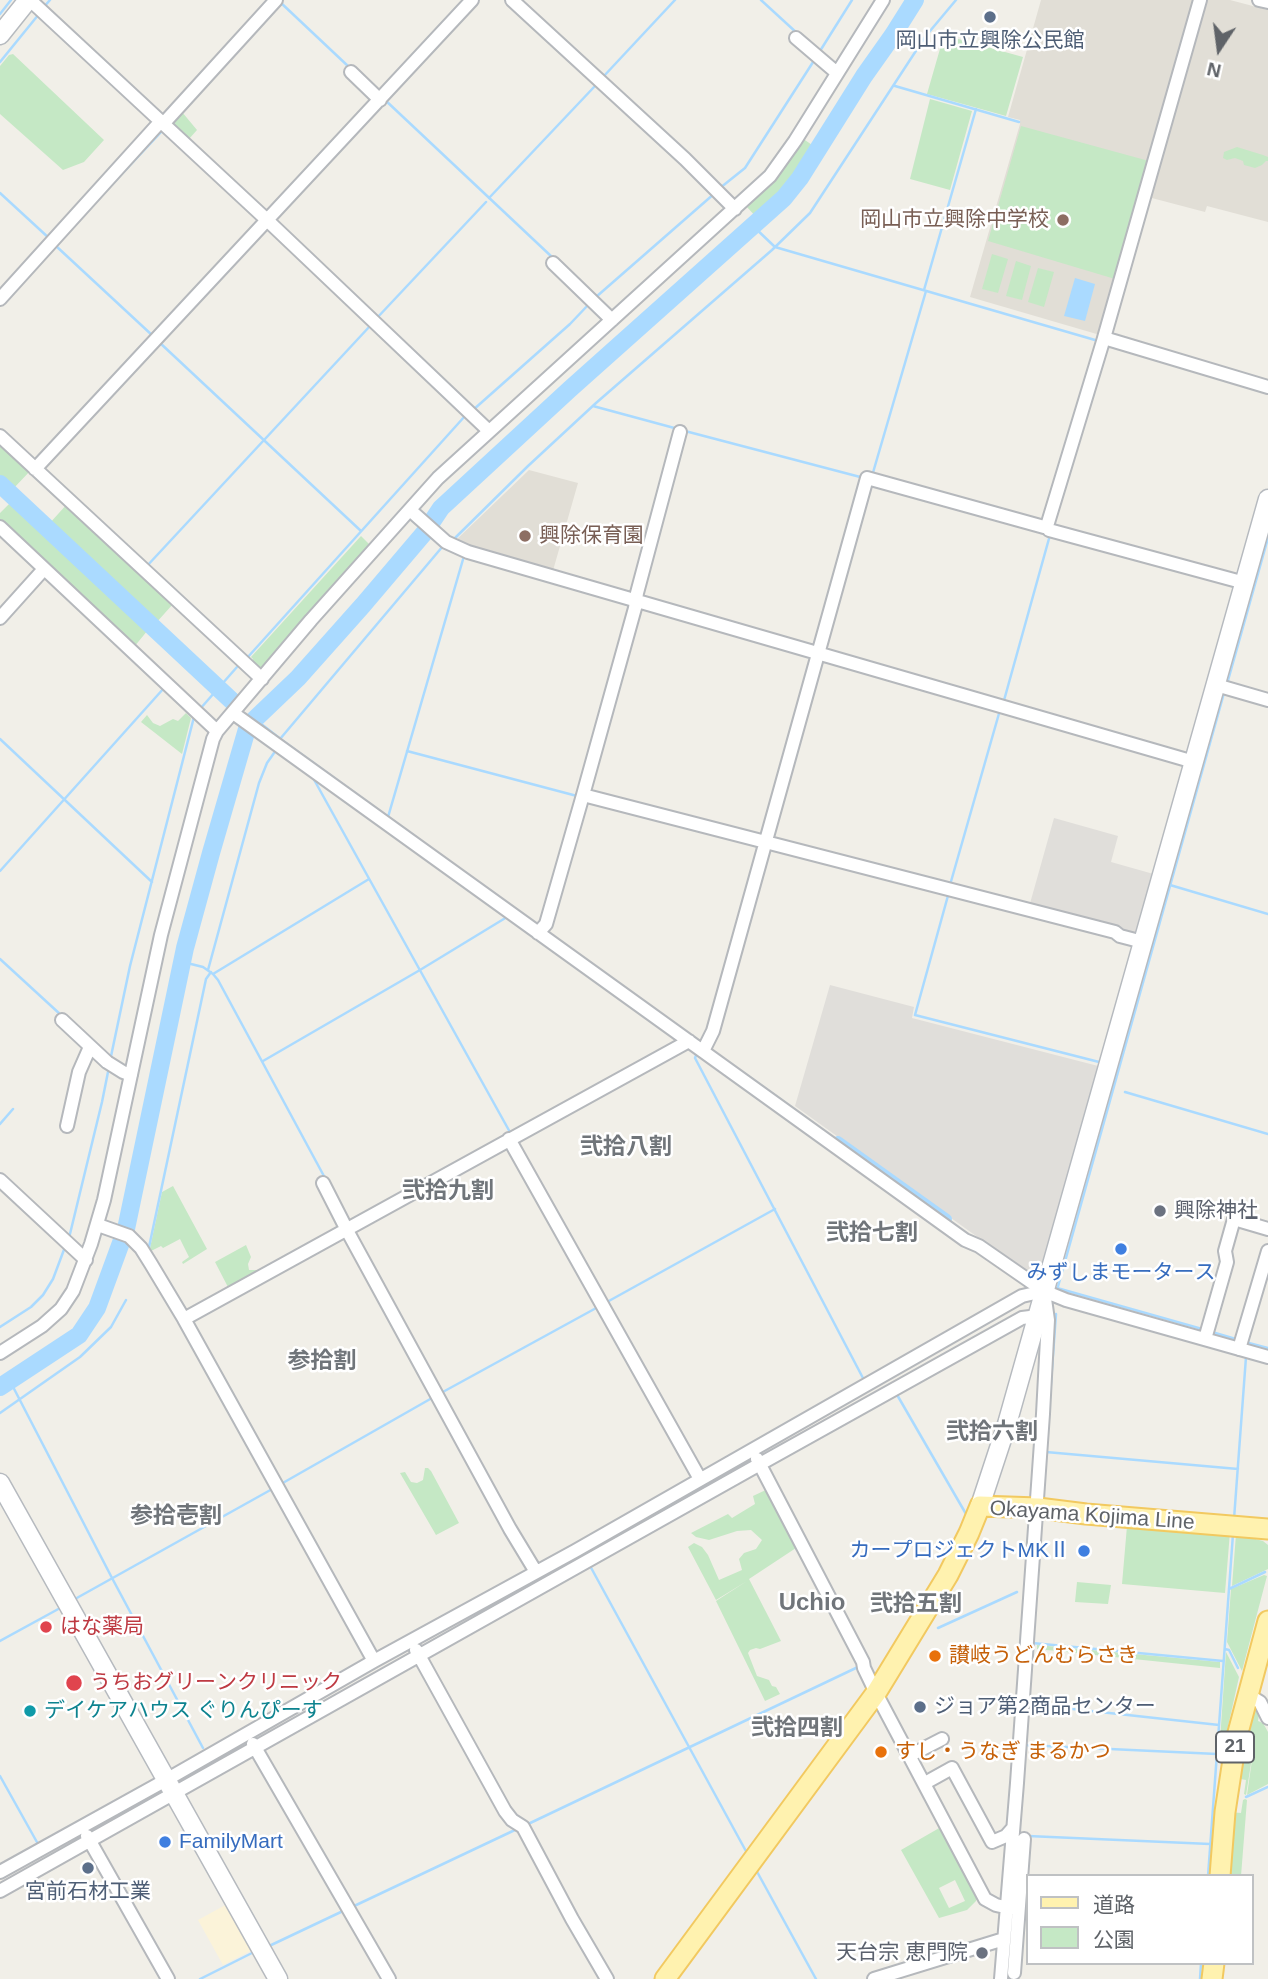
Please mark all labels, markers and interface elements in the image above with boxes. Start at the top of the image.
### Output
marker: 岡山市立興除公民館 [982,9,998,25]
north arrow [1184,14,1254,84]
place label: 岡山市立興除公民館 [896,28,1084,54]
text: N [1205,58,1223,82]
place label: 岡山市立興除中学校 [860,207,1049,233]
marker: 岡山市立興除中学校 [1055,212,1071,228]
place label: 興除保育園 [539,523,644,549]
marker: 興除保育園 [517,528,533,544]
district label: 弐拾八割 [580,1134,672,1162]
district label: 弐拾九割 [402,1178,494,1206]
place label: 興除神社 [1174,1198,1258,1224]
marker: 興除神社 [1152,1203,1168,1219]
district label: 弐拾七割 [826,1220,918,1248]
marker: みずしまモータース [1113,1241,1129,1257]
place label: みずしまモータース [1027,1260,1215,1286]
district label: 参拾割 [288,1348,356,1376]
district label: 弐拾六割 [946,1419,1038,1447]
street label: Okayama Kojima Line [989,1496,1195,1536]
district label: 参拾壱割 [130,1503,222,1531]
place label: カープロジェクトMKⅡ [850,1538,1070,1564]
marker: カープロジェクトMKⅡ [1076,1543,1092,1559]
district label: Uchio [779,1589,845,1617]
district label: 弐拾五割 [870,1591,962,1619]
place label: はな薬局 [60,1614,144,1640]
marker: はな薬局 [38,1619,54,1635]
place label: 讃岐うどんむらさき [949,1643,1138,1669]
marker: 讃岐うどんむらさき [927,1648,943,1664]
place label: うちおグリーンクリニック [90,1670,342,1696]
marker: うちおグリーンクリニック [64,1673,84,1693]
place label: ジョア第2商品センター [934,1694,1156,1720]
place label: デイケアハウス ぐりんぴーす [44,1698,323,1724]
marker: ジョア第2商品センター [912,1699,928,1715]
marker: デイケアハウス ぐりんぴーす [22,1703,38,1719]
district label: 弐拾四割 [751,1715,843,1743]
road number: 21 [1216,1732,1254,1763]
place label: すし・うなぎ まるかつ [895,1739,1111,1765]
marker: すし・うなぎ まるかつ [873,1744,889,1760]
place label: FamilyMart [179,1829,283,1855]
marker: FamilyMart [157,1834,173,1850]
marker: 宮前石材工業 [80,1860,96,1876]
legend [1026,1874,1254,1965]
place label: 宮前石材工業 [25,1879,151,1905]
text: 道路 [1093,1893,1135,1916]
text: 公園 [1093,1928,1135,1951]
place label: 天台宗 恵門院 [836,1940,968,1966]
marker: 天台宗 恵門院 [974,1945,990,1961]

